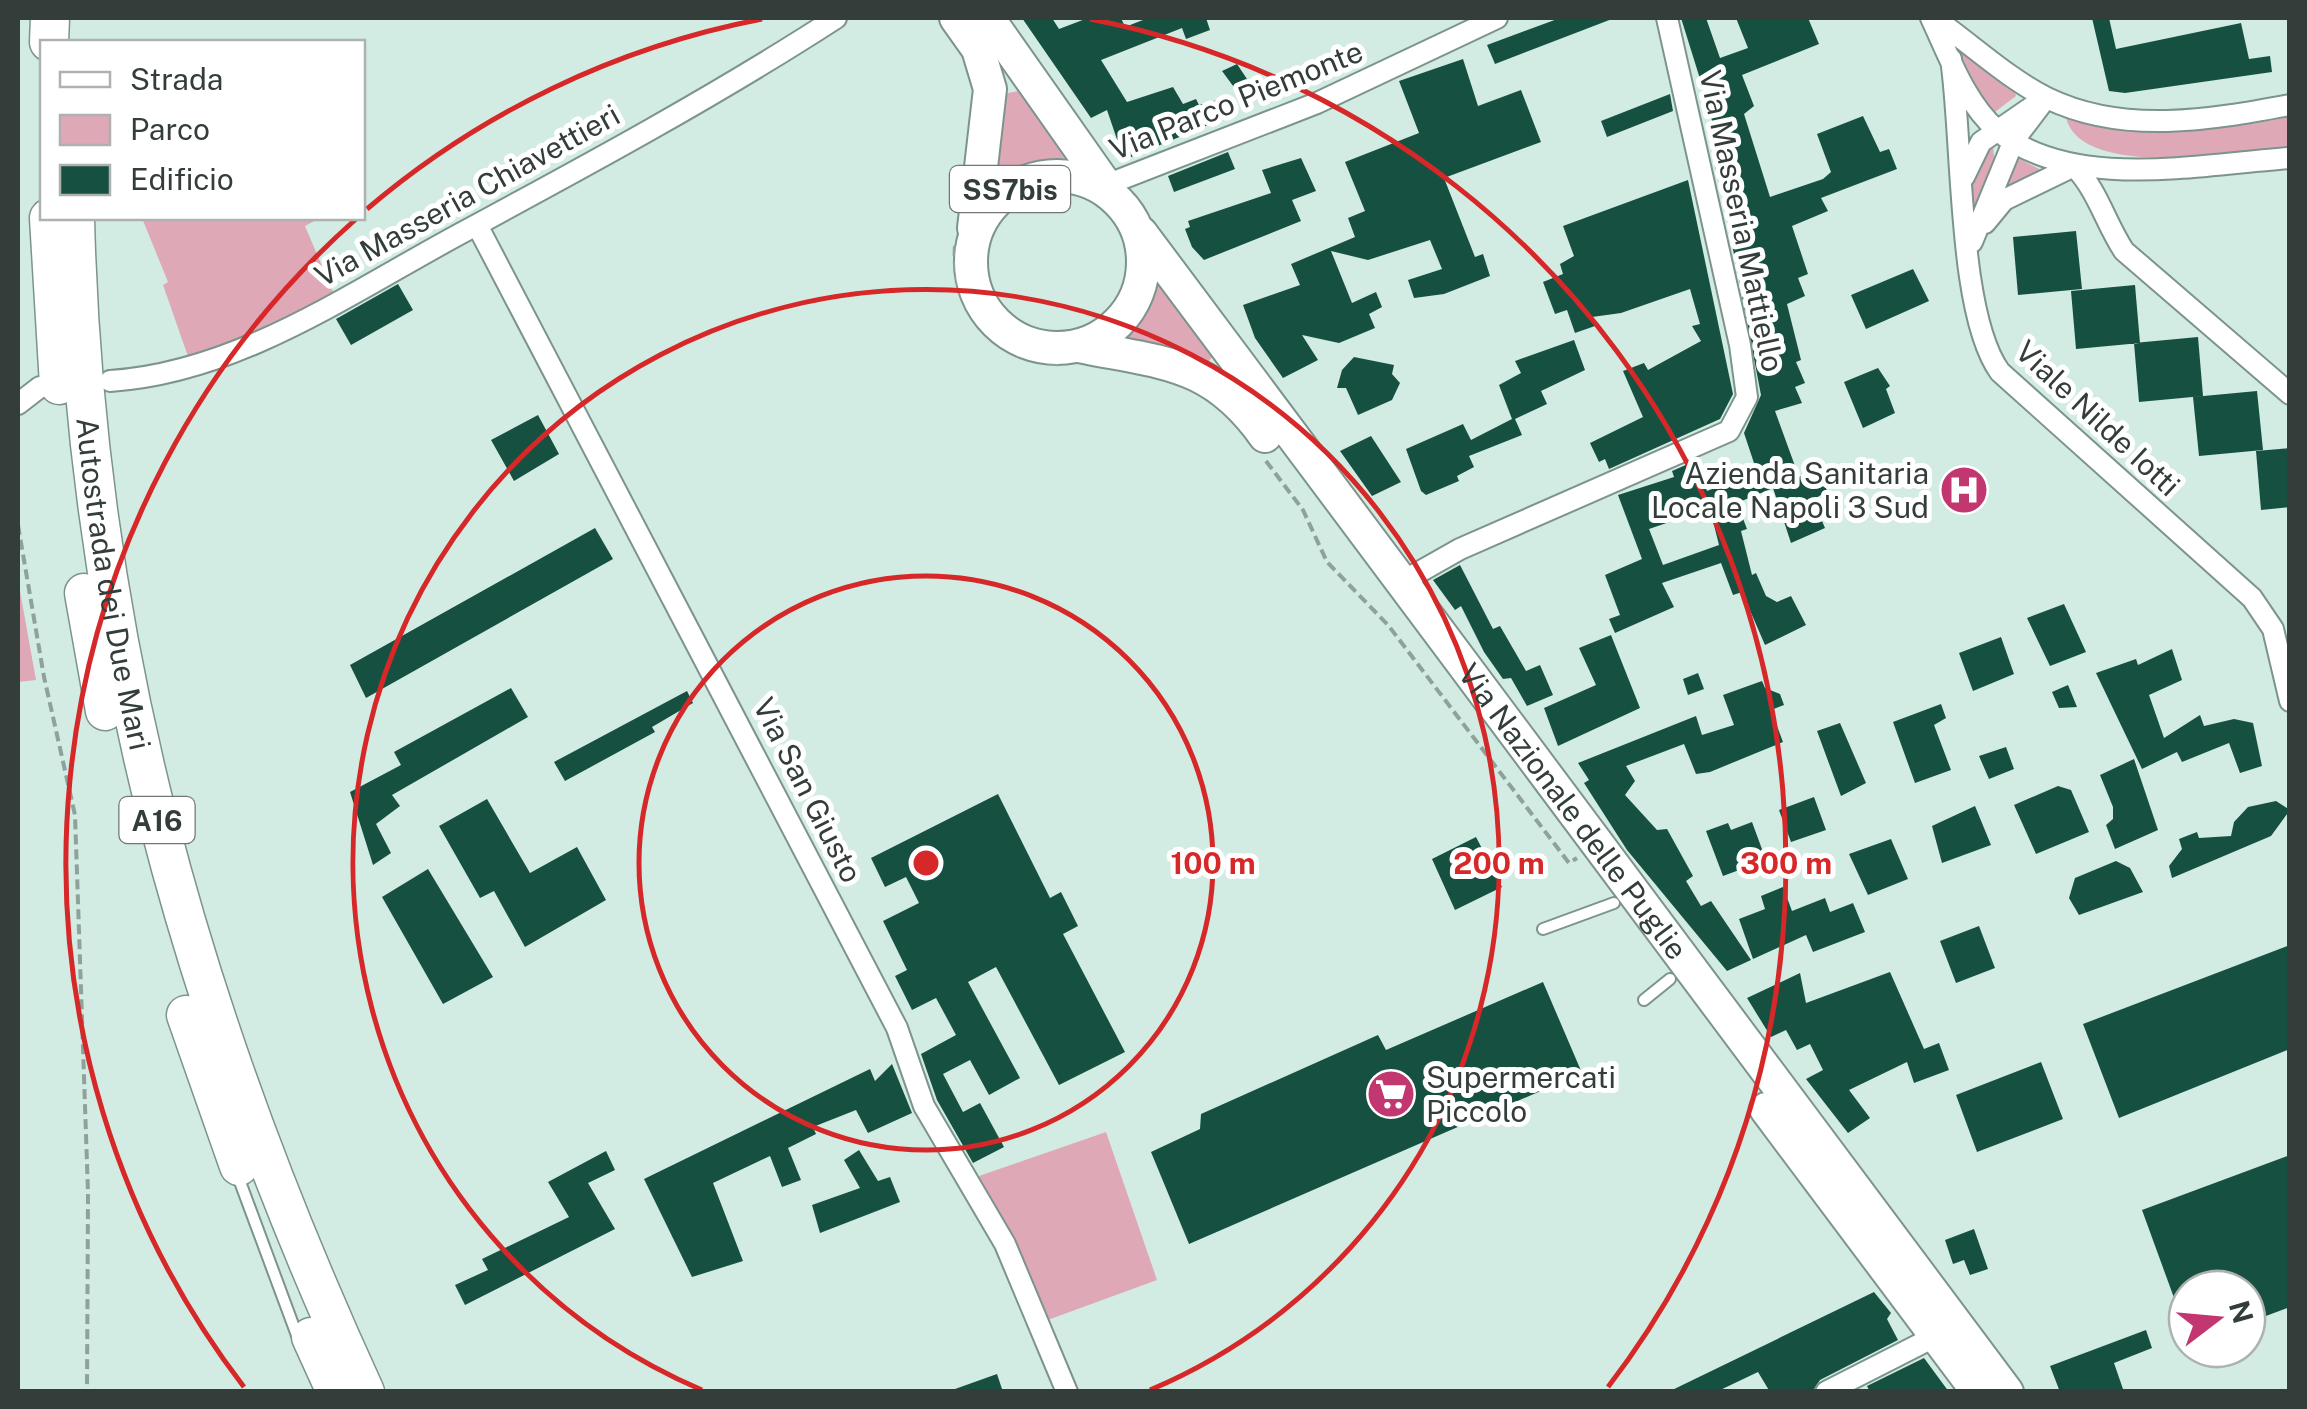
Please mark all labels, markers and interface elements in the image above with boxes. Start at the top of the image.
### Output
street label: Via Parco Piemonte [1104,33,1368,167]
legend [40,40,365,220]
text: Strada [130,61,223,97]
street label: Via Masseria Mattiello [1692,67,1792,375]
street label: Via Masseria Chiavettieri [308,96,626,294]
text: Parco [130,111,210,147]
text: Edificio [130,161,234,197]
road number: SS7bis [950,166,1070,212]
street label: Viale Nilde Iotti [2009,333,2187,503]
street label: Autostrada dei Due Mari [69,416,159,753]
place label: Azienda Sanitaria Locale Napoli 3 Sud [1651,455,1929,525]
hospital icon: Azienda Sanitaria Locale Napoli 3 Sud [1938,464,1990,516]
street label: Via Nazionale delle Puglie [1451,656,1695,966]
street label: Via San Giusto [746,692,870,888]
road number: A16 [120,797,194,843]
centre of rings [908,845,944,881]
text: 100 m [1170,845,1256,881]
text: 200 m [1453,845,1545,881]
text: 300 m [1740,845,1832,881]
place label: Supermercati Piccolo [1426,1059,1616,1129]
supermarket icon: Supermercati Piccolo [1365,1068,1417,1120]
north arrow [2167,1269,2267,1369]
text: N [2223,1297,2260,1327]

